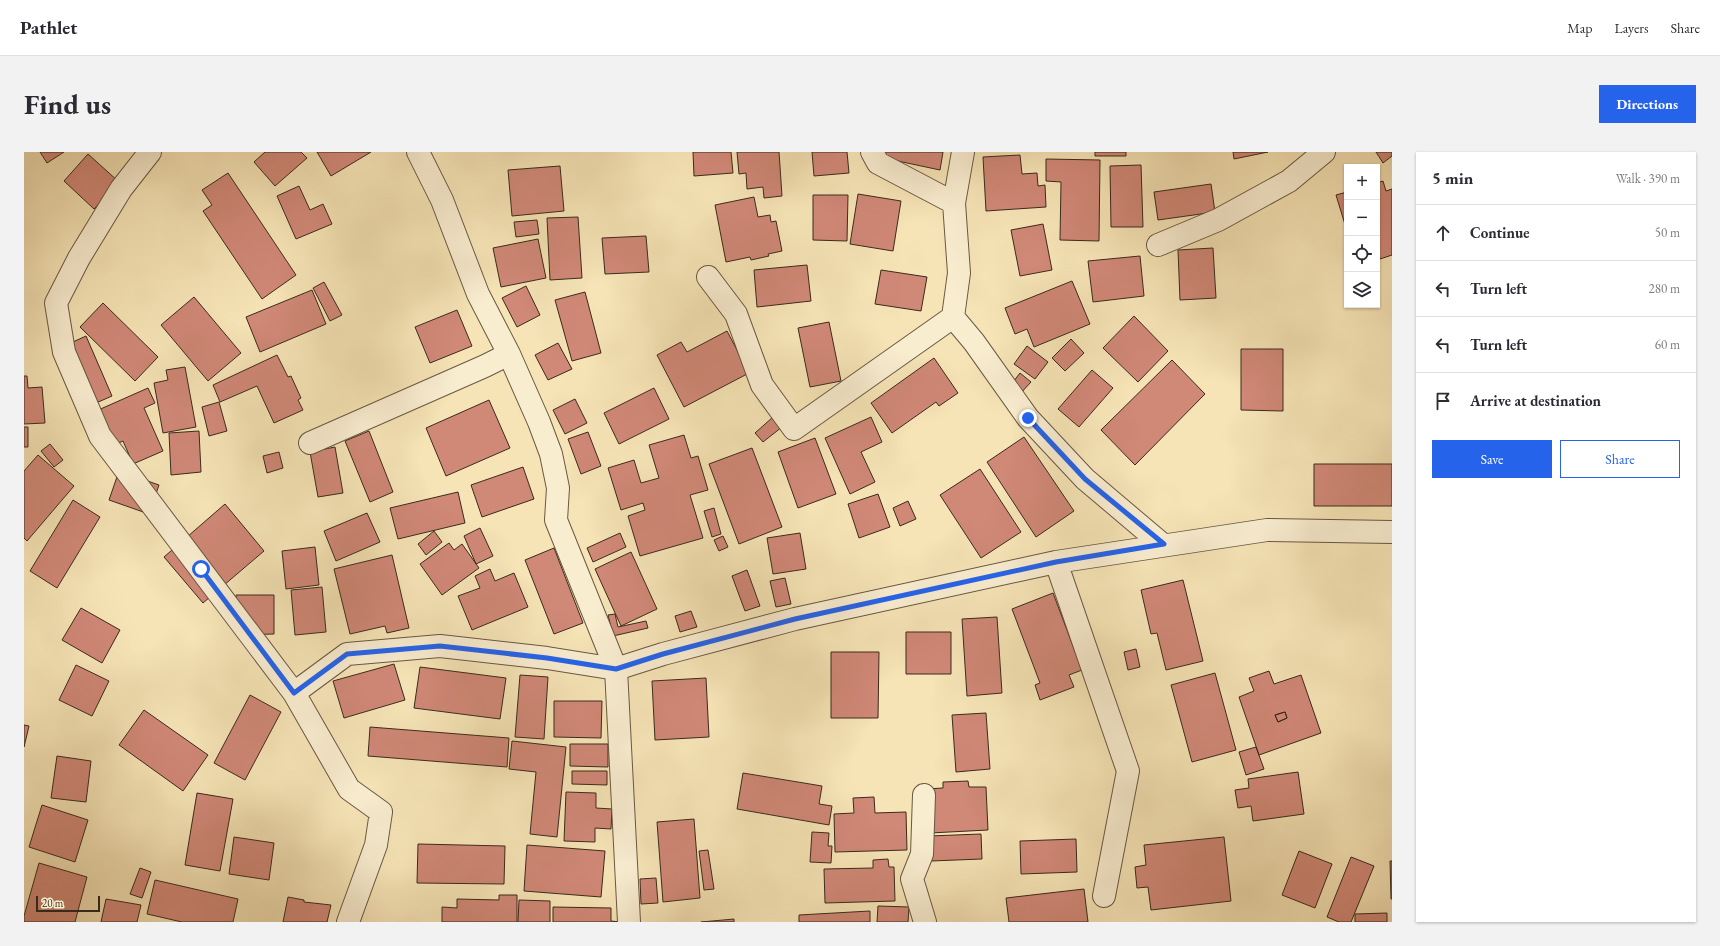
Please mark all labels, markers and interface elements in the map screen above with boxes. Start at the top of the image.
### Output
text: Pathlet [20,15,77,40]
text: Map [1567,19,1592,37]
text: Layers [1614,19,1649,37]
text: Share [1671,19,1700,37]
button: Directions [1599,85,1696,123]
text: Find us [24,86,111,122]
map controls [1344,164,1380,308]
button: + [1344,164,1380,200]
text: 5 min [1432,167,1473,189]
text: Walk · 390 m [1616,170,1680,187]
button: − [1344,200,1380,236]
icon: ahead [1432,222,1454,244]
text: Continue [1470,223,1530,242]
text: 50 m [1655,224,1680,241]
button: locate [1344,236,1380,272]
button: layers [1344,272,1380,308]
icon: left [1432,278,1454,300]
text: Turn left [1470,279,1527,298]
text: 280 m [1649,280,1680,297]
icon: left [1432,334,1454,356]
text: Turn left [1470,335,1527,354]
text: 60 m [1655,336,1680,353]
icon: arrive [1432,390,1454,412]
text: Arrive at destination [1470,391,1601,410]
route end [1019,409,1037,427]
button: Save [1432,440,1552,478]
button: Share [1560,440,1680,478]
route start [192,560,210,578]
scale bar [36,894,100,913]
text: 20 m [42,896,63,910]

